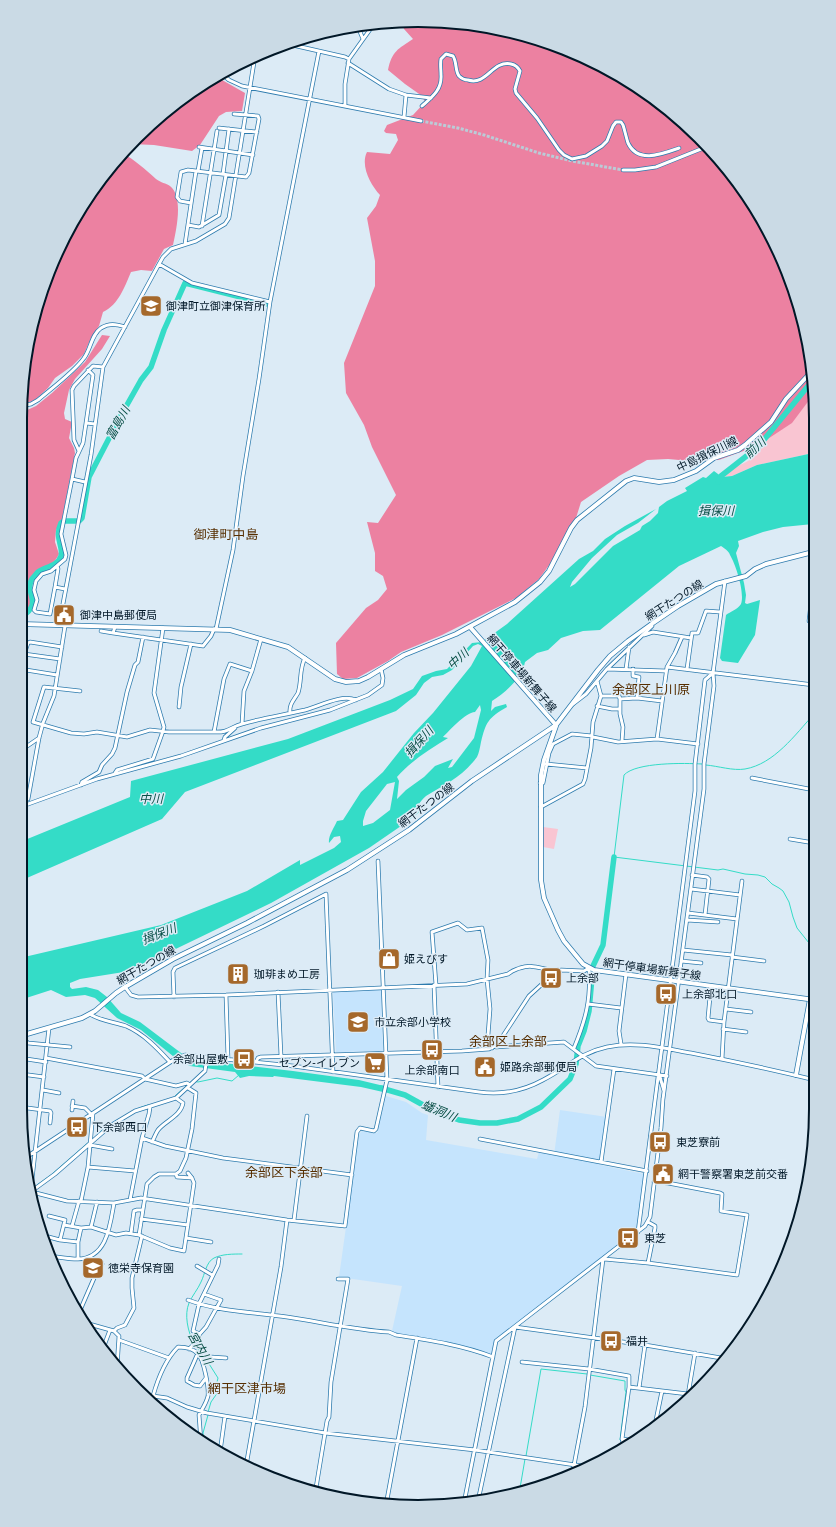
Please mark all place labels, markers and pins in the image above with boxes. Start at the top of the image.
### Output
school or university icon: 御津町立御津保育所 [138,293,164,319]
place label: 御津町立御津保育所 [165,299,266,313]
public building icon: 御津中島郵便局 [51,602,77,628]
place label: 御津中島郵便局 [79,608,157,622]
shop icon: 姫えびす [376,946,402,972]
place label: 姫えびす [404,952,448,966]
building icon: 珈琲まめ工房 [225,961,251,987]
bus stop icon: 上余部 [538,965,564,991]
place label: 珈琲まめ工房 [254,967,320,981]
place label: 上余部 [566,971,599,985]
bus stop icon: 上余部北口 [653,981,679,1007]
place label: 上余部北口 [682,987,737,1001]
school or university icon: 市立余部小学校 [345,1009,371,1035]
place label: 市立余部小学校 [374,1015,451,1029]
bus stop icon: 上余部南口 [419,1037,445,1063]
bus stop icon: 余部出屋敷 [231,1046,257,1072]
supermarket icon: セブン-イレブン [362,1050,388,1076]
place label: 余部出屋敷 [173,1052,228,1066]
public building icon: 姫路余部郵便局 [472,1054,498,1080]
place label: セブン-イレブン [279,1056,360,1070]
place label: 姫路余部郵便局 [500,1060,577,1074]
place label: 上余部南口 [405,1063,460,1077]
bus stop icon: 下余部西口 [64,1114,90,1140]
place label: 下余部西口 [92,1120,147,1134]
bus stop icon: 東芝寮前 [647,1129,673,1155]
place label: 東芝寮前 [676,1135,720,1149]
public building icon: 網干警察署東芝前交番 [650,1161,676,1187]
place label: 網干警察署東芝前交番 [678,1167,788,1181]
bus stop icon: 東芝 [615,1225,641,1251]
place label: 東芝 [644,1231,666,1245]
school or university icon: 徳栄寺保育園 [80,1255,106,1281]
place label: 徳栄寺保育園 [108,1261,174,1275]
bus stop icon: 福井 [598,1328,624,1354]
place label: 福井 [626,1334,648,1348]

